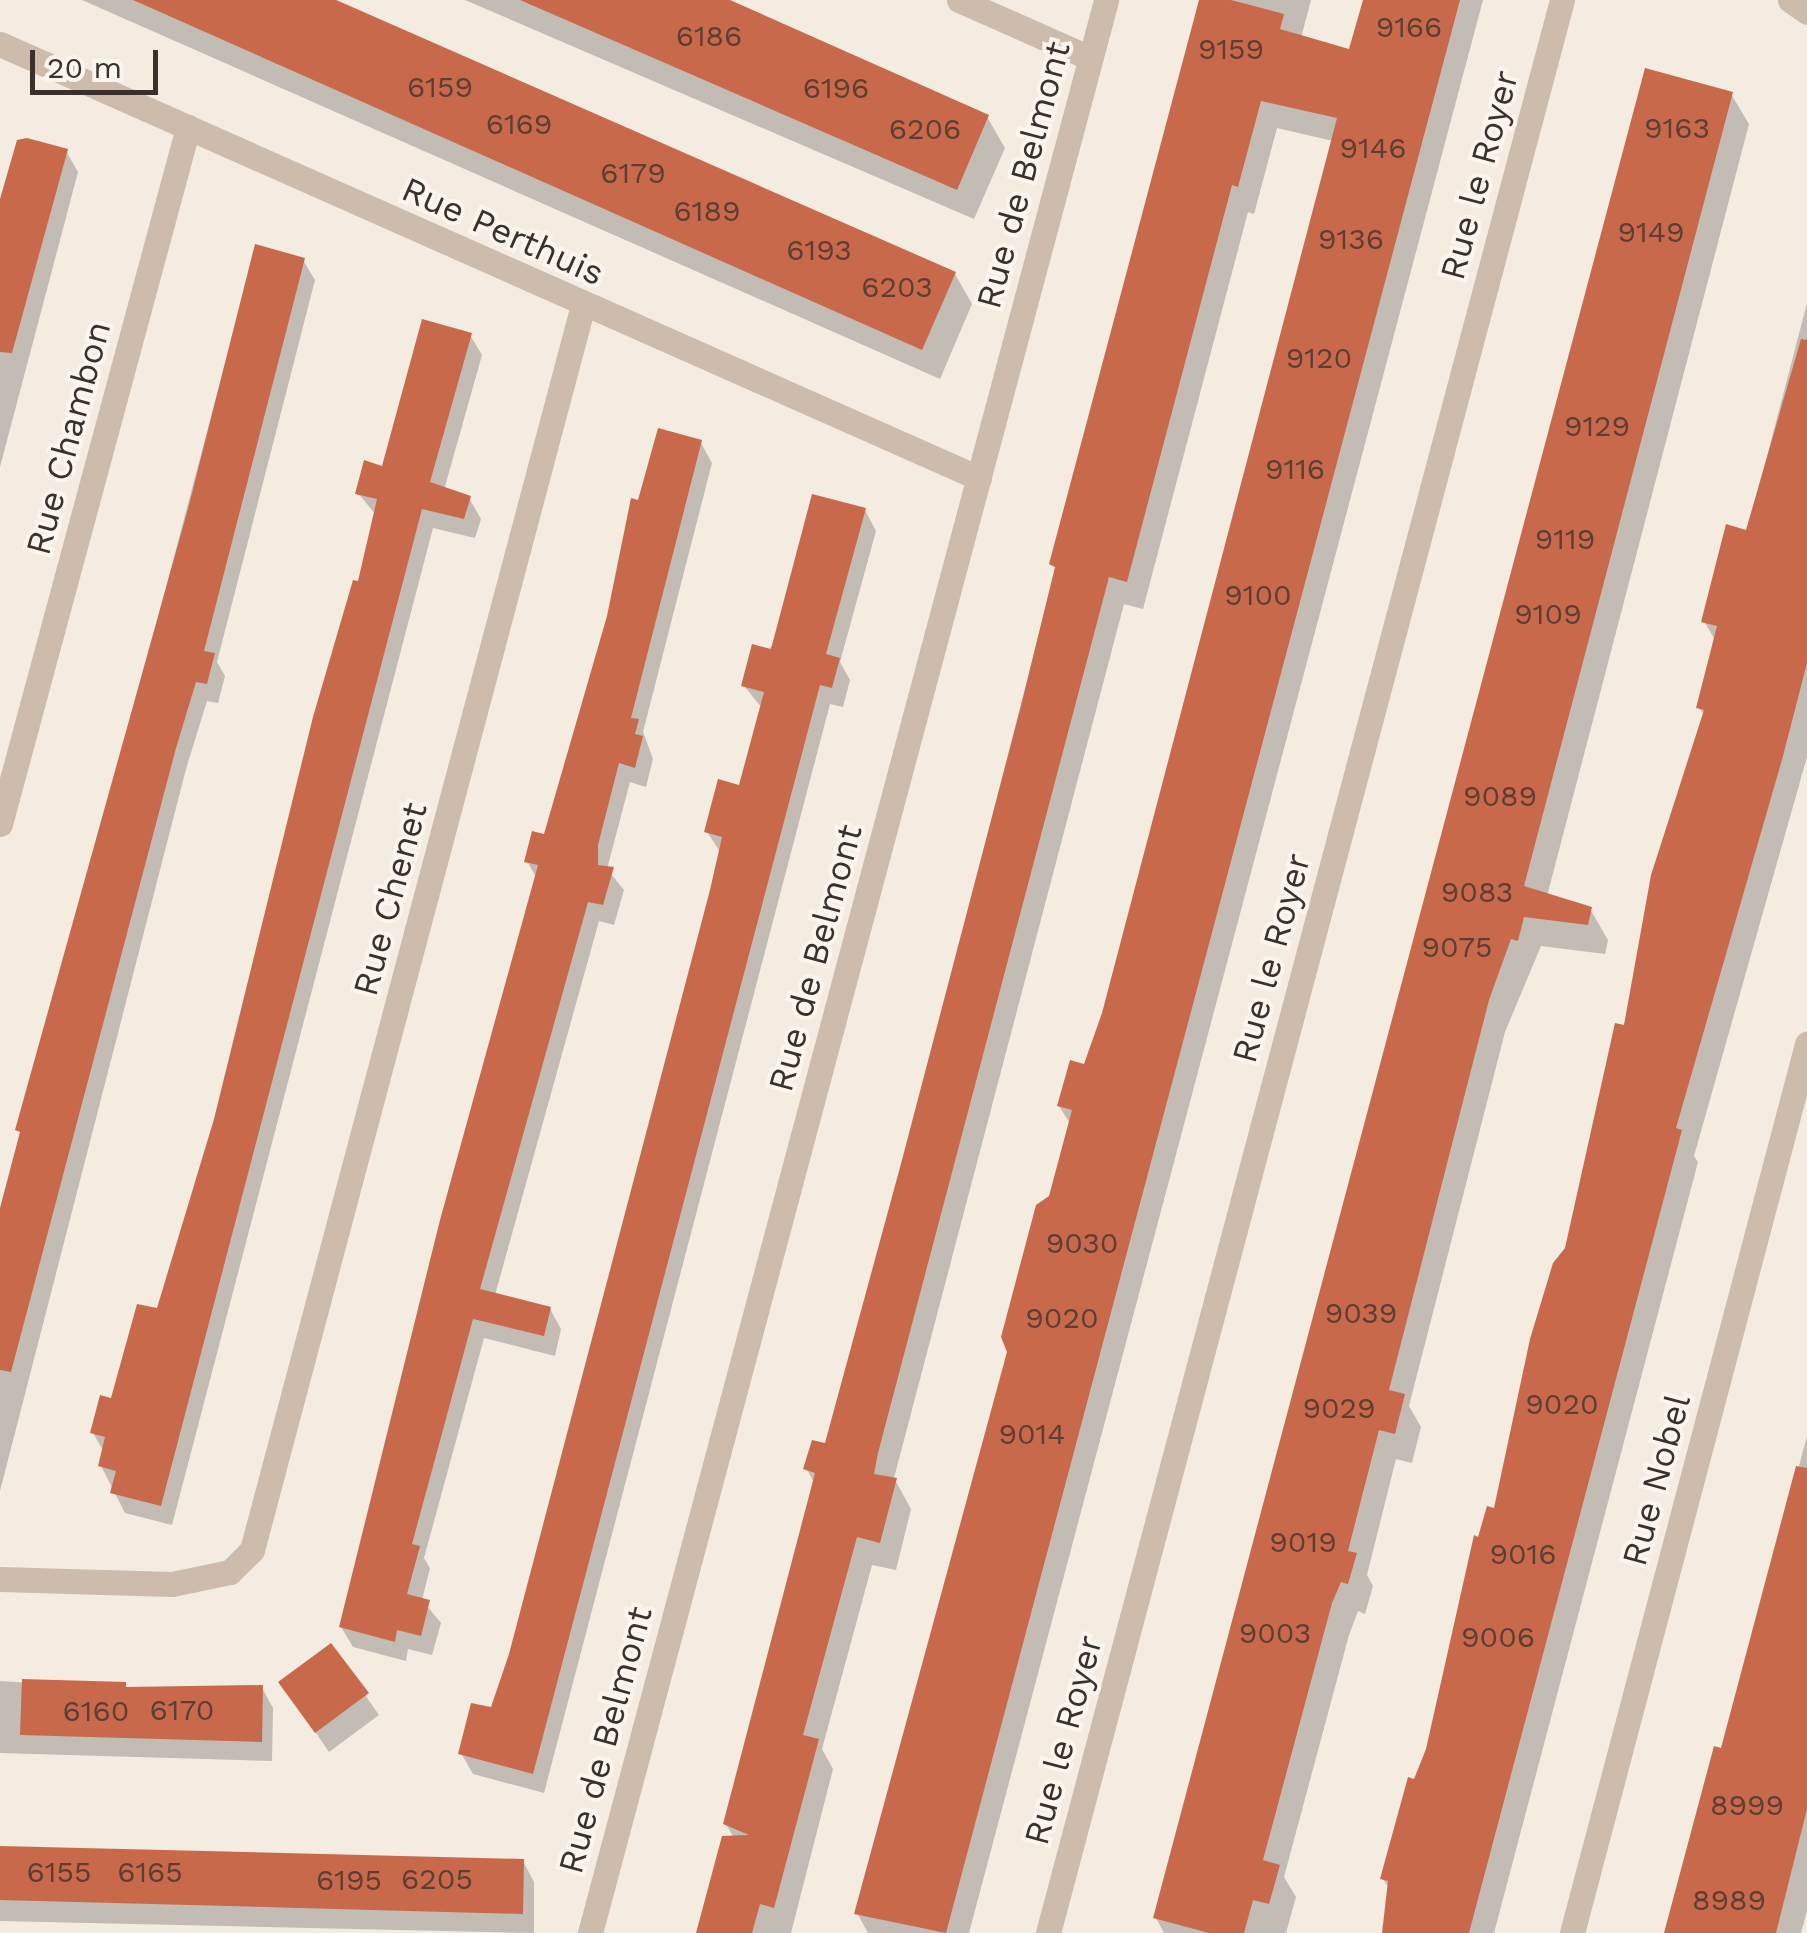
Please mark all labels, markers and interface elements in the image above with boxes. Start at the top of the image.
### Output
house number: 9166 [1376,9,1442,45]
house number: 6186 [676,18,742,54]
scale bar [35,30,162,92]
house number: 9159 [1198,31,1264,67]
street label: Rue de Belmont [967,37,1079,313]
text: 20 m [47,50,122,85]
street label: Rue le Royer [1431,66,1527,284]
house number: 6159 [407,69,473,105]
house number: 6196 [803,70,869,106]
house number: 6169 [486,106,552,142]
house number: 9163 [1644,110,1710,146]
house number: 6206 [889,111,961,147]
house number: 9146 [1340,130,1406,166]
house number: 6179 [600,155,666,191]
street label: Rue Perthuis [395,168,611,294]
house number: 6189 [674,193,740,229]
house number: 9149 [1617,214,1685,250]
house number: 9136 [1318,221,1384,257]
house number: 6193 [786,232,852,268]
house number: 6203 [861,269,933,305]
street label: Rue Chambon [17,317,119,559]
house number: 9120 [1286,340,1352,376]
house number: 9129 [1564,408,1630,444]
house number: 9116 [1265,451,1325,487]
house number: 9119 [1535,521,1595,557]
house number: 9100 [1224,577,1292,613]
house number: 9109 [1514,596,1582,632]
house number: 9089 [1463,778,1537,814]
street label: Rue Chenet [344,798,436,1000]
street label: Rue de Belmont [759,820,871,1096]
street label: Rue le Royer [1223,849,1319,1067]
house number: 9083 [1441,874,1513,910]
house number: 9075 [1422,929,1492,965]
house number: 9030 [1046,1225,1118,1261]
house number: 9039 [1325,1295,1397,1331]
house number: 9020 [1025,1300,1099,1336]
house number: 9020 [1525,1386,1599,1422]
house number: 9029 [1302,1390,1376,1426]
street label: Rue Nobel [1613,1390,1699,1570]
house number: 9014 [998,1416,1066,1452]
house number: 9019 [1269,1524,1337,1560]
house number: 9016 [1489,1536,1557,1572]
street label: Rue de Belmont [549,1602,661,1878]
house number: 9003 [1239,1615,1311,1651]
house number: 9006 [1461,1619,1535,1655]
street label: Rue le Royer [1015,1631,1111,1849]
house number: 6170 [150,1692,214,1728]
house number: 6160 [63,1693,129,1729]
house number: 8999 [1710,1787,1784,1823]
house number: 6155 [27,1854,91,1890]
house number: 6165 [117,1854,183,1890]
house number: 6205 [401,1861,473,1897]
house number: 6195 [316,1862,382,1898]
house number: 8989 [1692,1882,1766,1918]

